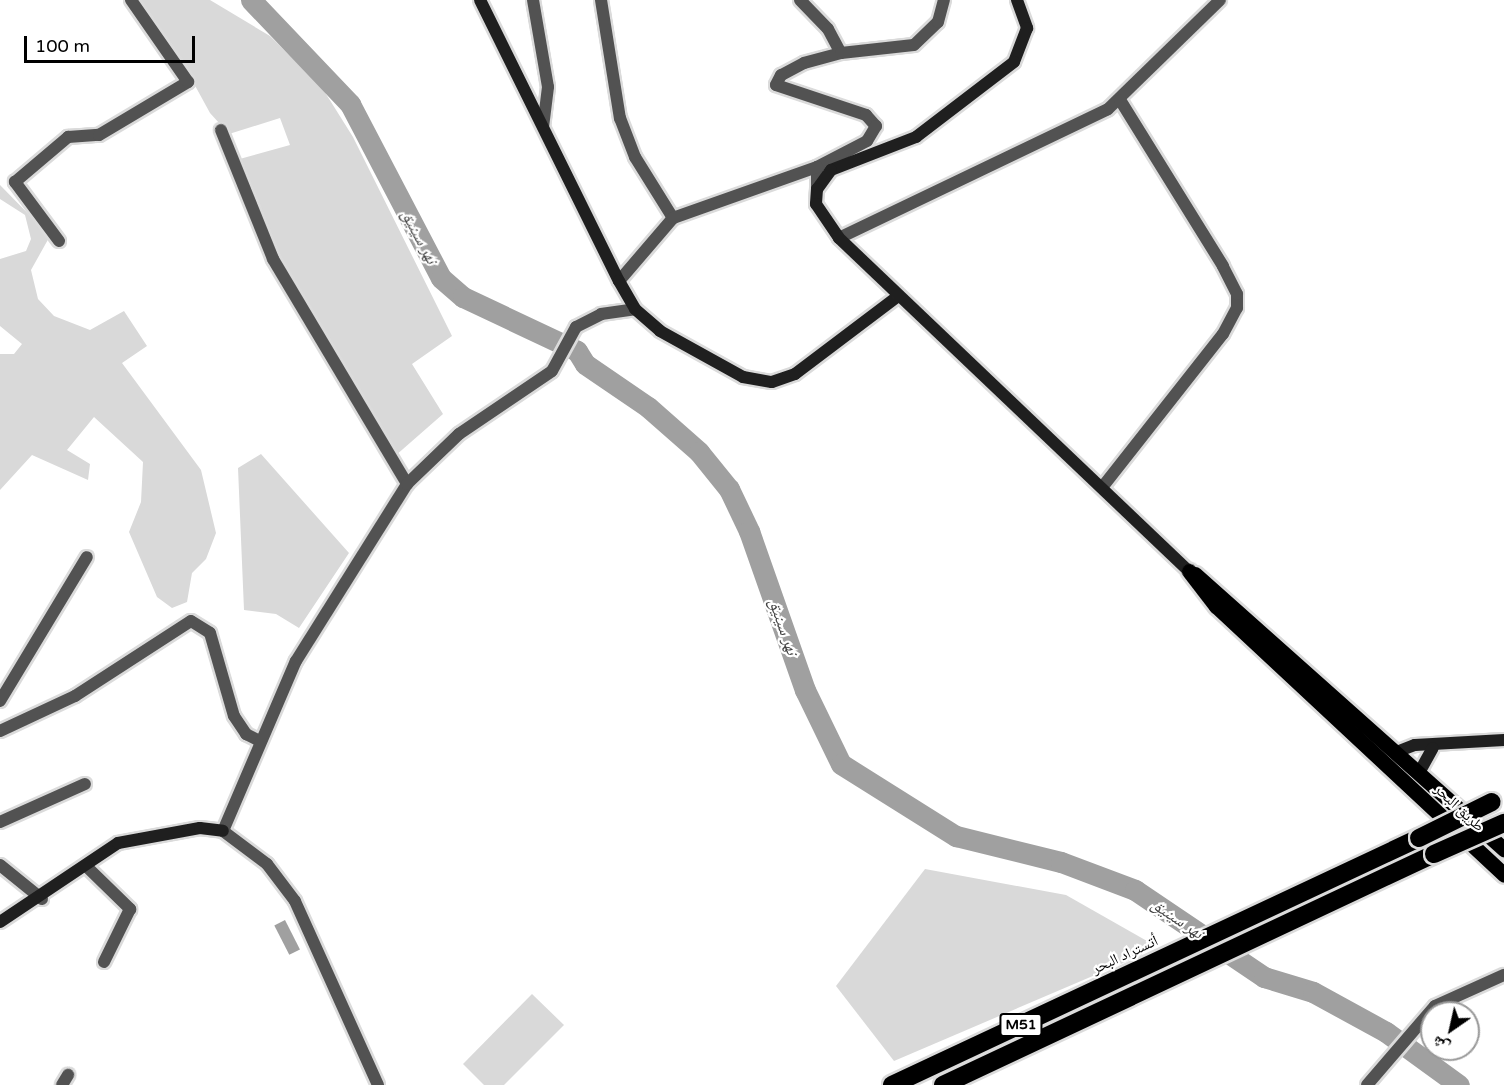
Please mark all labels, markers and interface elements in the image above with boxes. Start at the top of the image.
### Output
scale bar [27,24,198,62]
text: 100 m [35,35,90,57]
water label: نهر سينيق [397,207,441,267]
water label: نهر سينيق [764,596,802,658]
street label: طريق البحر [1430,780,1488,836]
water label: نهر سينيق [1148,895,1206,943]
street label: أتستراد البحر [1089,932,1161,978]
north arrow [1420,1001,1480,1061]
road number: M51 [998,1014,1044,1036]
text: ش [1428,1031,1454,1057]

